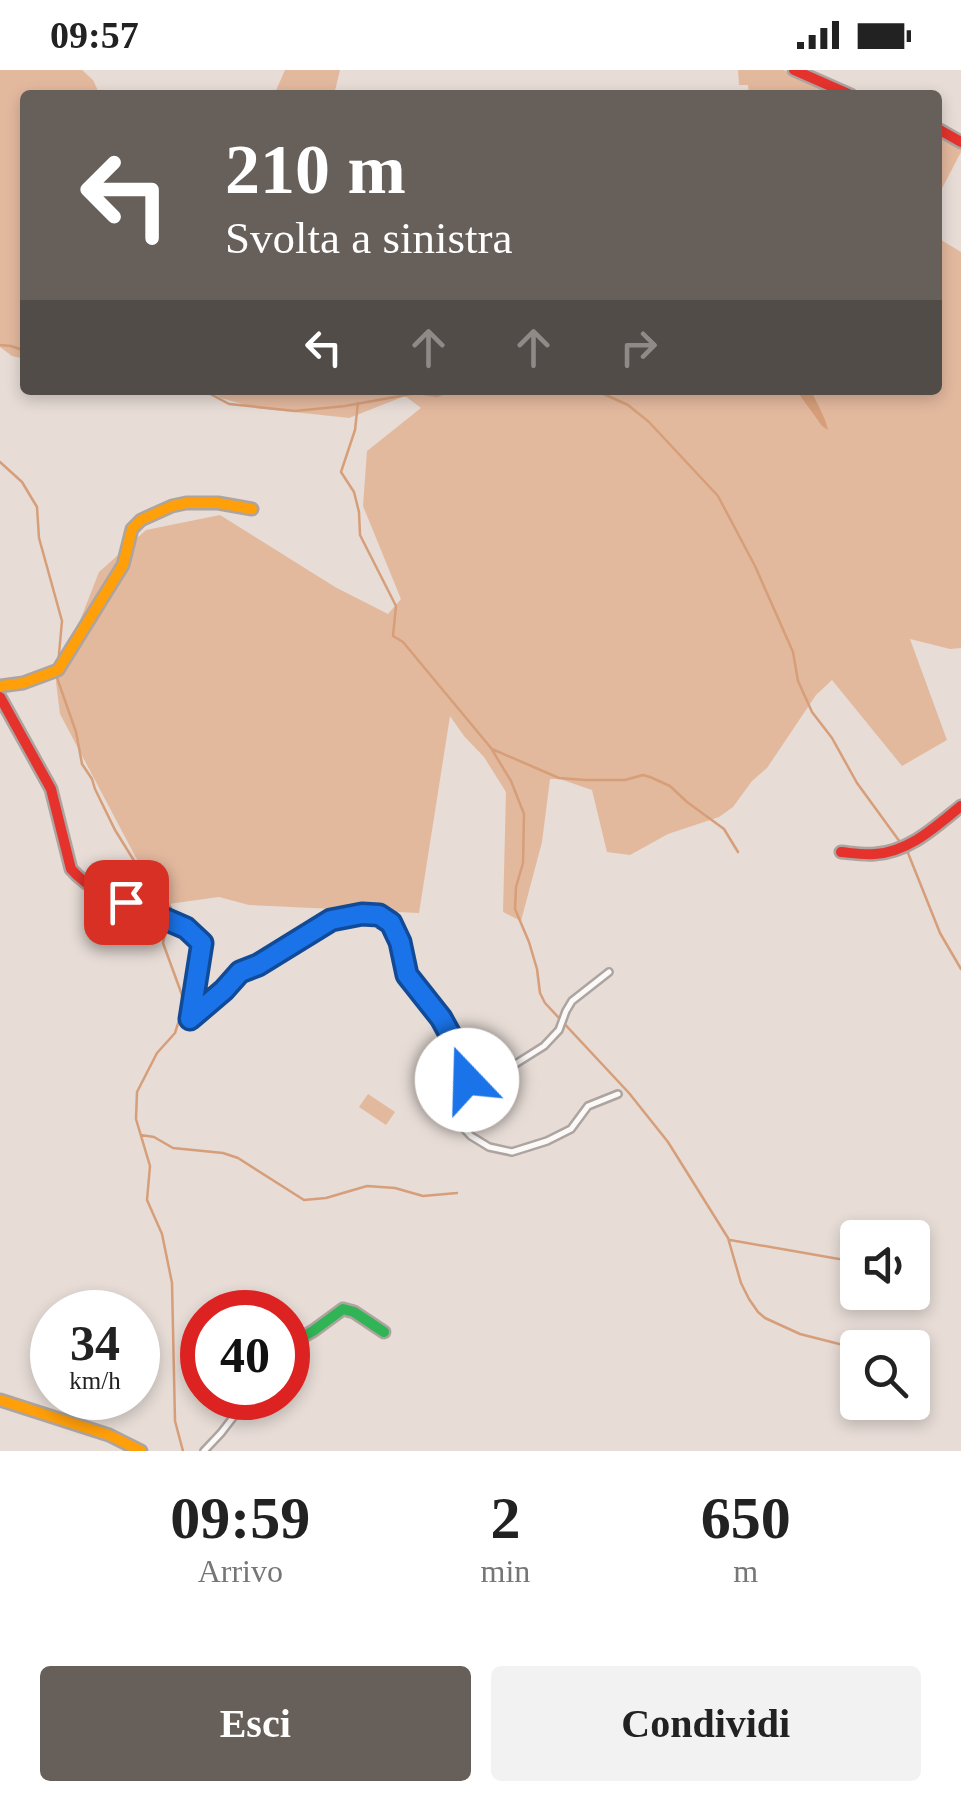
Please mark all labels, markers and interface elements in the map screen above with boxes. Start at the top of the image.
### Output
text: 09:57 [50,14,139,56]
icon: left [60,130,190,260]
text: 210 m [225,131,406,208]
text: Svolta a sinistra [225,213,512,263]
icon: left [296,320,351,375]
icon: ahead [401,320,456,375]
icon: ahead [506,320,561,375]
icon: right [611,320,666,375]
pin [84,860,169,945]
icon: arrive [99,875,154,930]
position arrow [415,1028,519,1132]
map controls [840,1220,930,1420]
button: sound [840,1220,930,1310]
speed limit sign: 40 [180,1290,310,1420]
text: 34 [70,1315,120,1371]
button: search [840,1330,930,1420]
text: km/h [69,1367,121,1394]
text: 09:59 [170,1485,310,1551]
text: 2 [490,1485,520,1551]
text: 650 [701,1485,791,1551]
text: Arrivo [198,1553,283,1589]
text: min [481,1553,530,1589]
text: m [733,1553,758,1589]
button: Esci [40,1666,471,1781]
button: Condividi [491,1666,921,1781]

